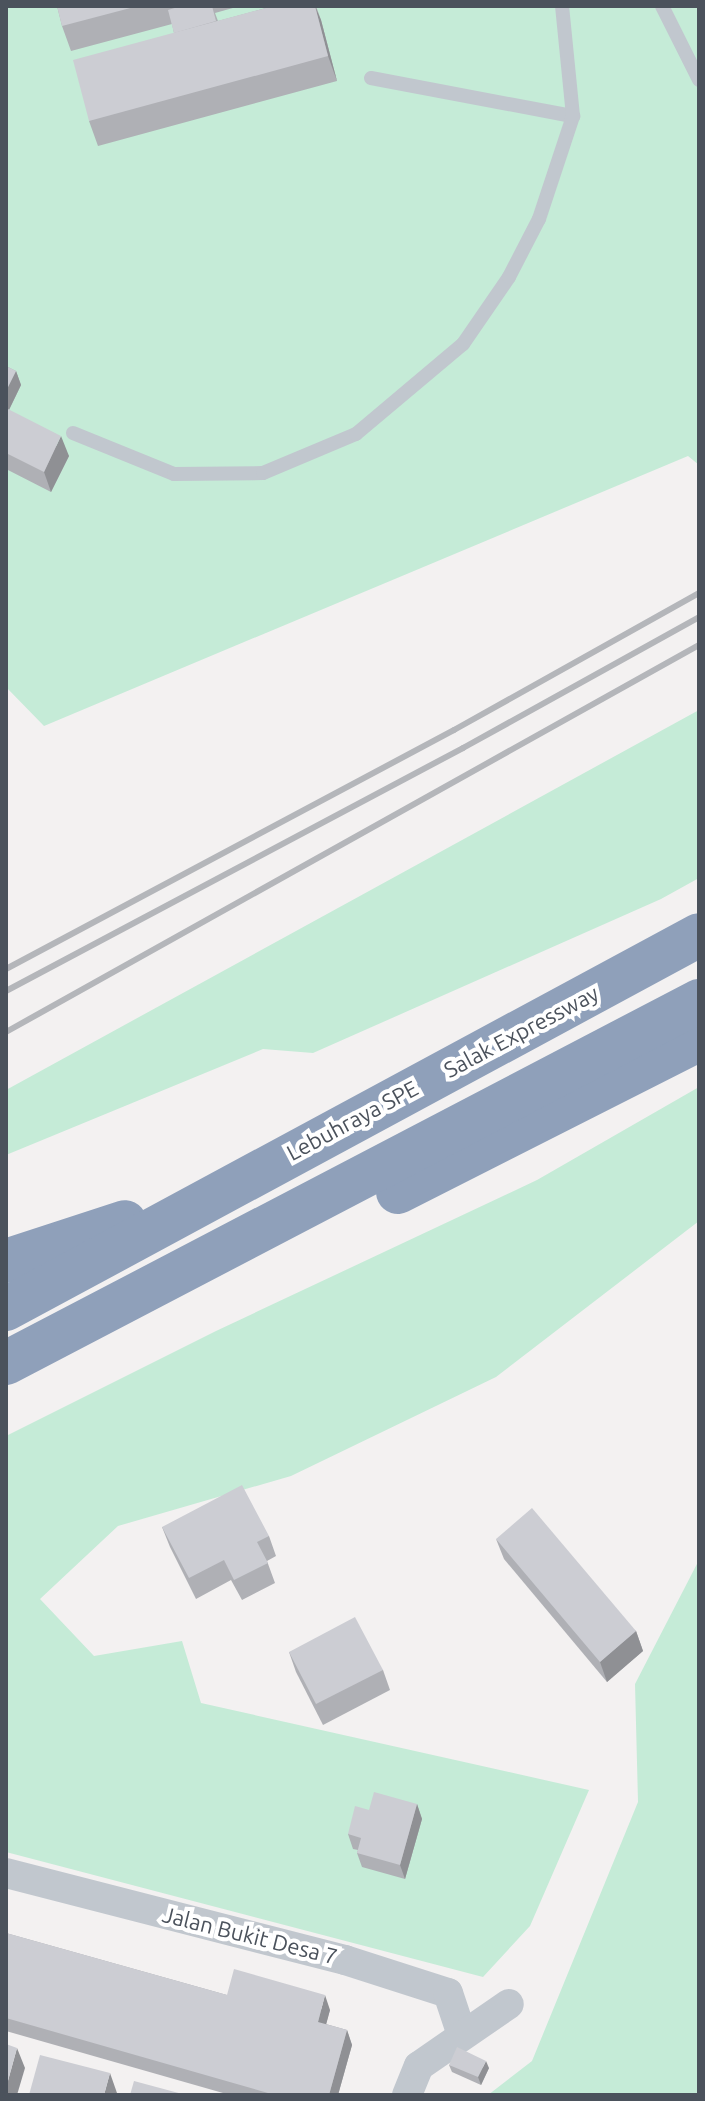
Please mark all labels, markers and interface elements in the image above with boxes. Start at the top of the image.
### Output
street label: Salak Expressway [439,979,603,1083]
street label: Lebuhraya SPE [282,1074,422,1166]
street label: Jalan Bukit Desa 7 [160,1900,340,1970]

